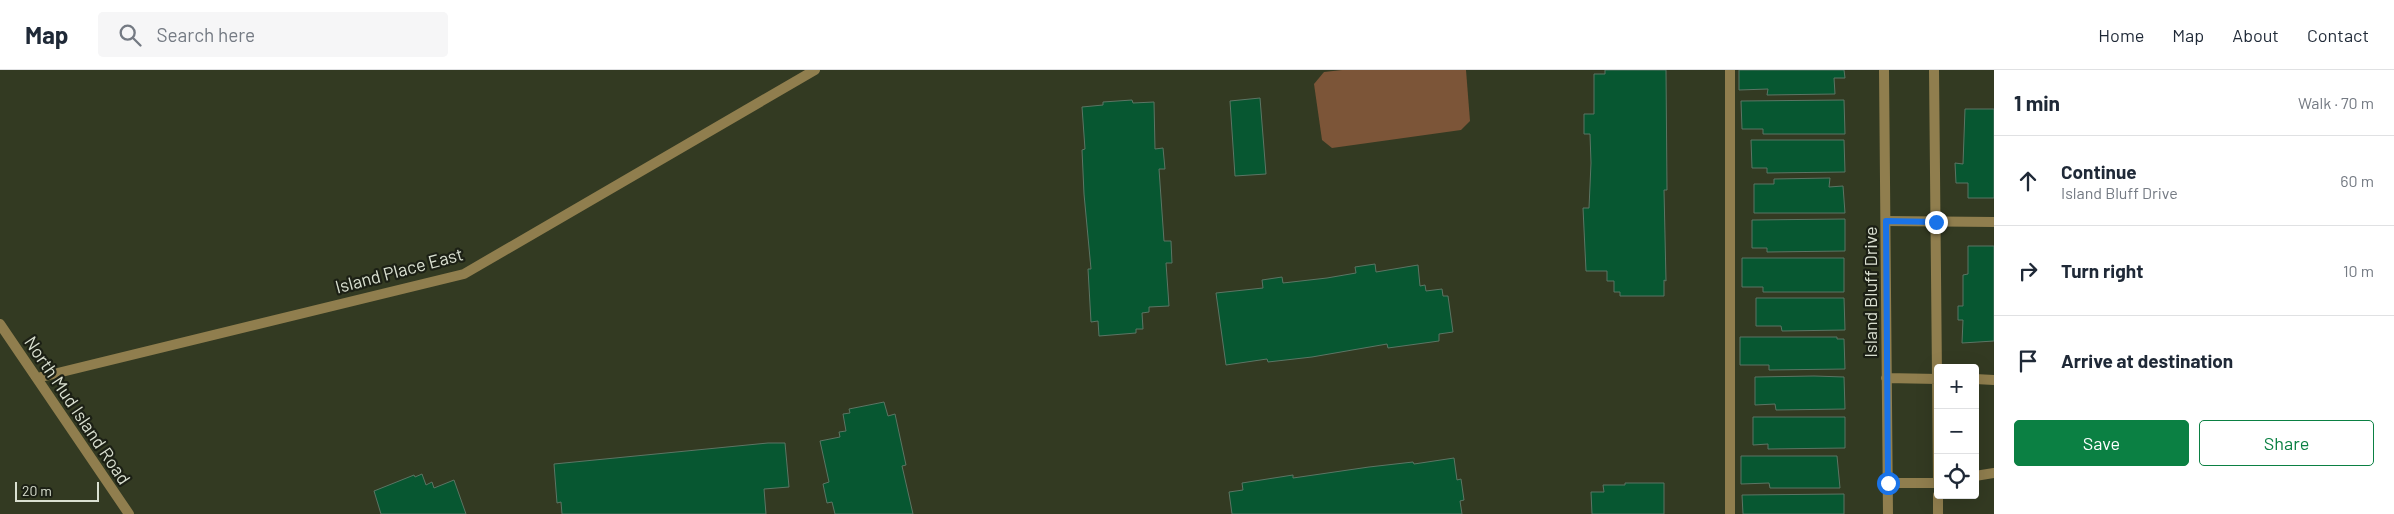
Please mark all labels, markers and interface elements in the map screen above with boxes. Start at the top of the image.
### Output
search box [98,12,448,57]
text: Map [25,20,68,49]
icon: search [116,21,144,49]
text: Search here [156,23,255,46]
text: Home [2098,24,2144,46]
text: Map [2172,24,2204,46]
text: About [2232,24,2279,46]
text: Contact [2307,24,2369,46]
text: 1 min [2014,90,2060,115]
text: Walk · 70 m [2298,93,2374,112]
text: Continue [2061,160,2137,183]
icon: ahead [2014,167,2042,195]
text: 60 m [2340,171,2374,190]
text: Island Bluff Drive [2061,183,2178,202]
route end [1925,211,1948,234]
street label: Island Bluff Drive [1859,226,1881,358]
street label: Island Place East [333,242,465,298]
icon: right [2014,257,2042,285]
text: Turn right [2061,259,2143,282]
text: 10 m [2343,261,2374,280]
street label: North Mud Island Road [20,332,136,488]
icon: arrive [2014,347,2042,375]
text: Arrive at destination [2061,349,2233,372]
map controls [1934,364,1979,499]
button: + [1934,364,1979,409]
button: − [1934,409,1979,454]
button: Save [2014,420,2189,466]
button: Share [2199,420,2374,466]
button: locate [1934,454,1979,499]
route start [1877,472,1900,495]
scale bar [15,479,99,502]
text: 20 m [22,482,52,499]

